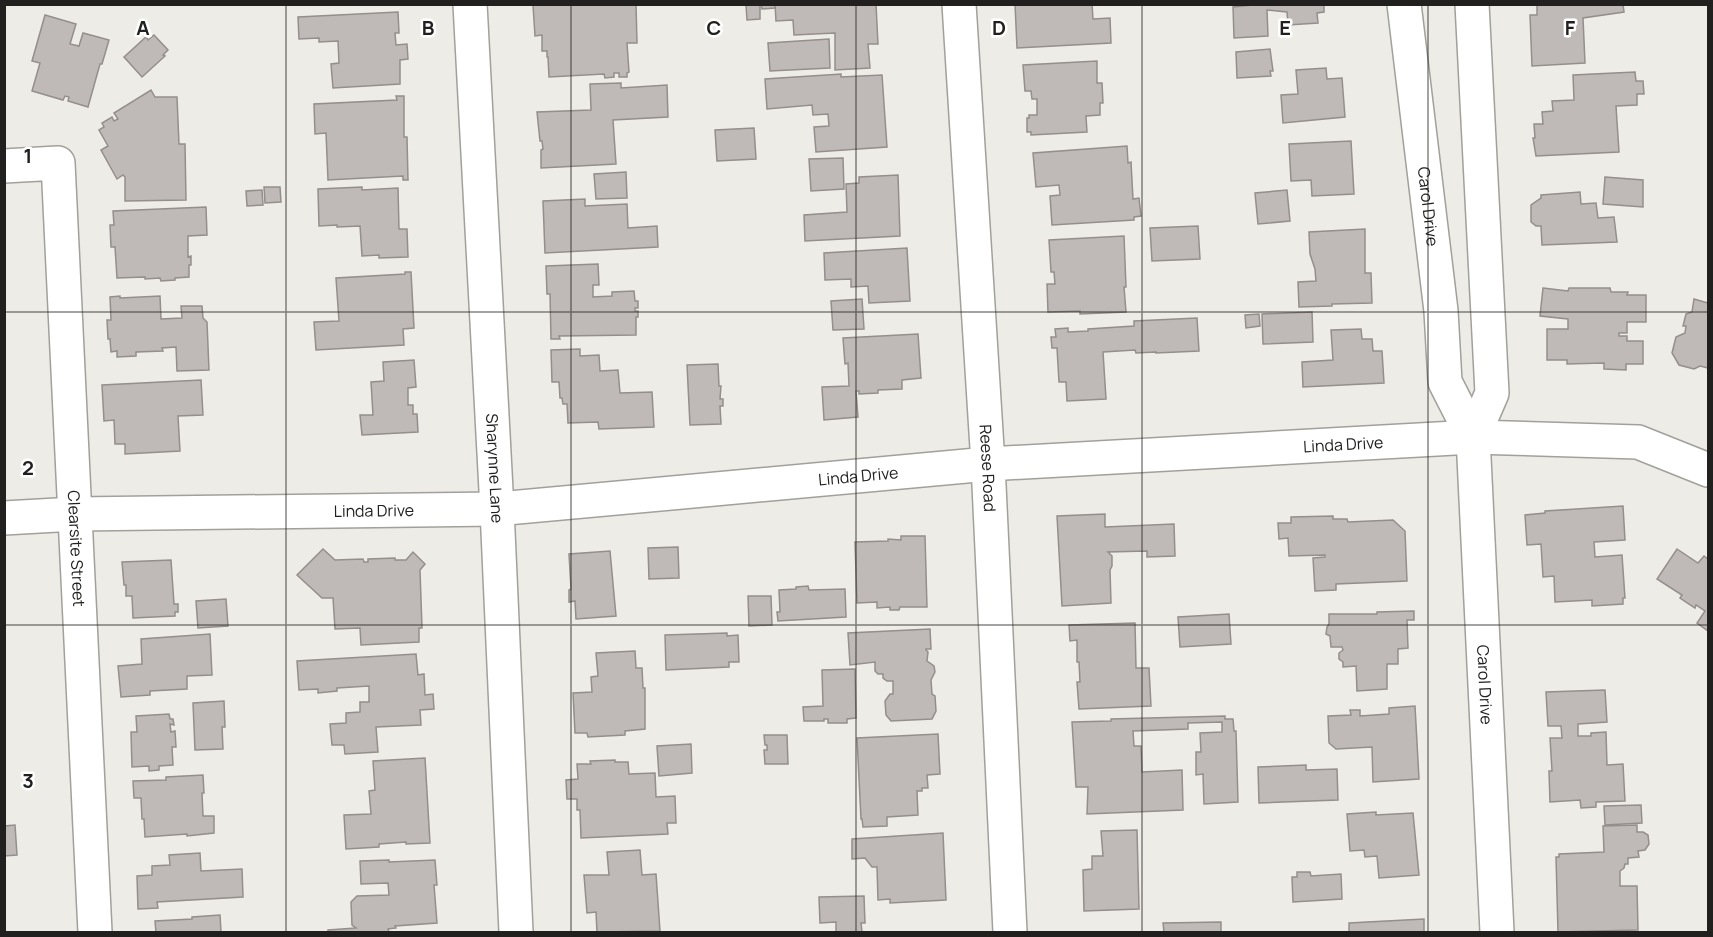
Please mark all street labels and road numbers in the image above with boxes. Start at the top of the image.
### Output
street label: Carol Drive [1413,166,1444,247]
street label: Sharynne Lane [481,413,509,524]
street label: Reese Road [975,424,1001,512]
street label: Linda Drive [1302,431,1384,457]
street label: Linda Drive [817,461,899,491]
street label: Clearsite Street [63,490,90,607]
street label: Linda Drive [334,499,414,522]
street label: Carol Drive [1472,644,1498,725]

